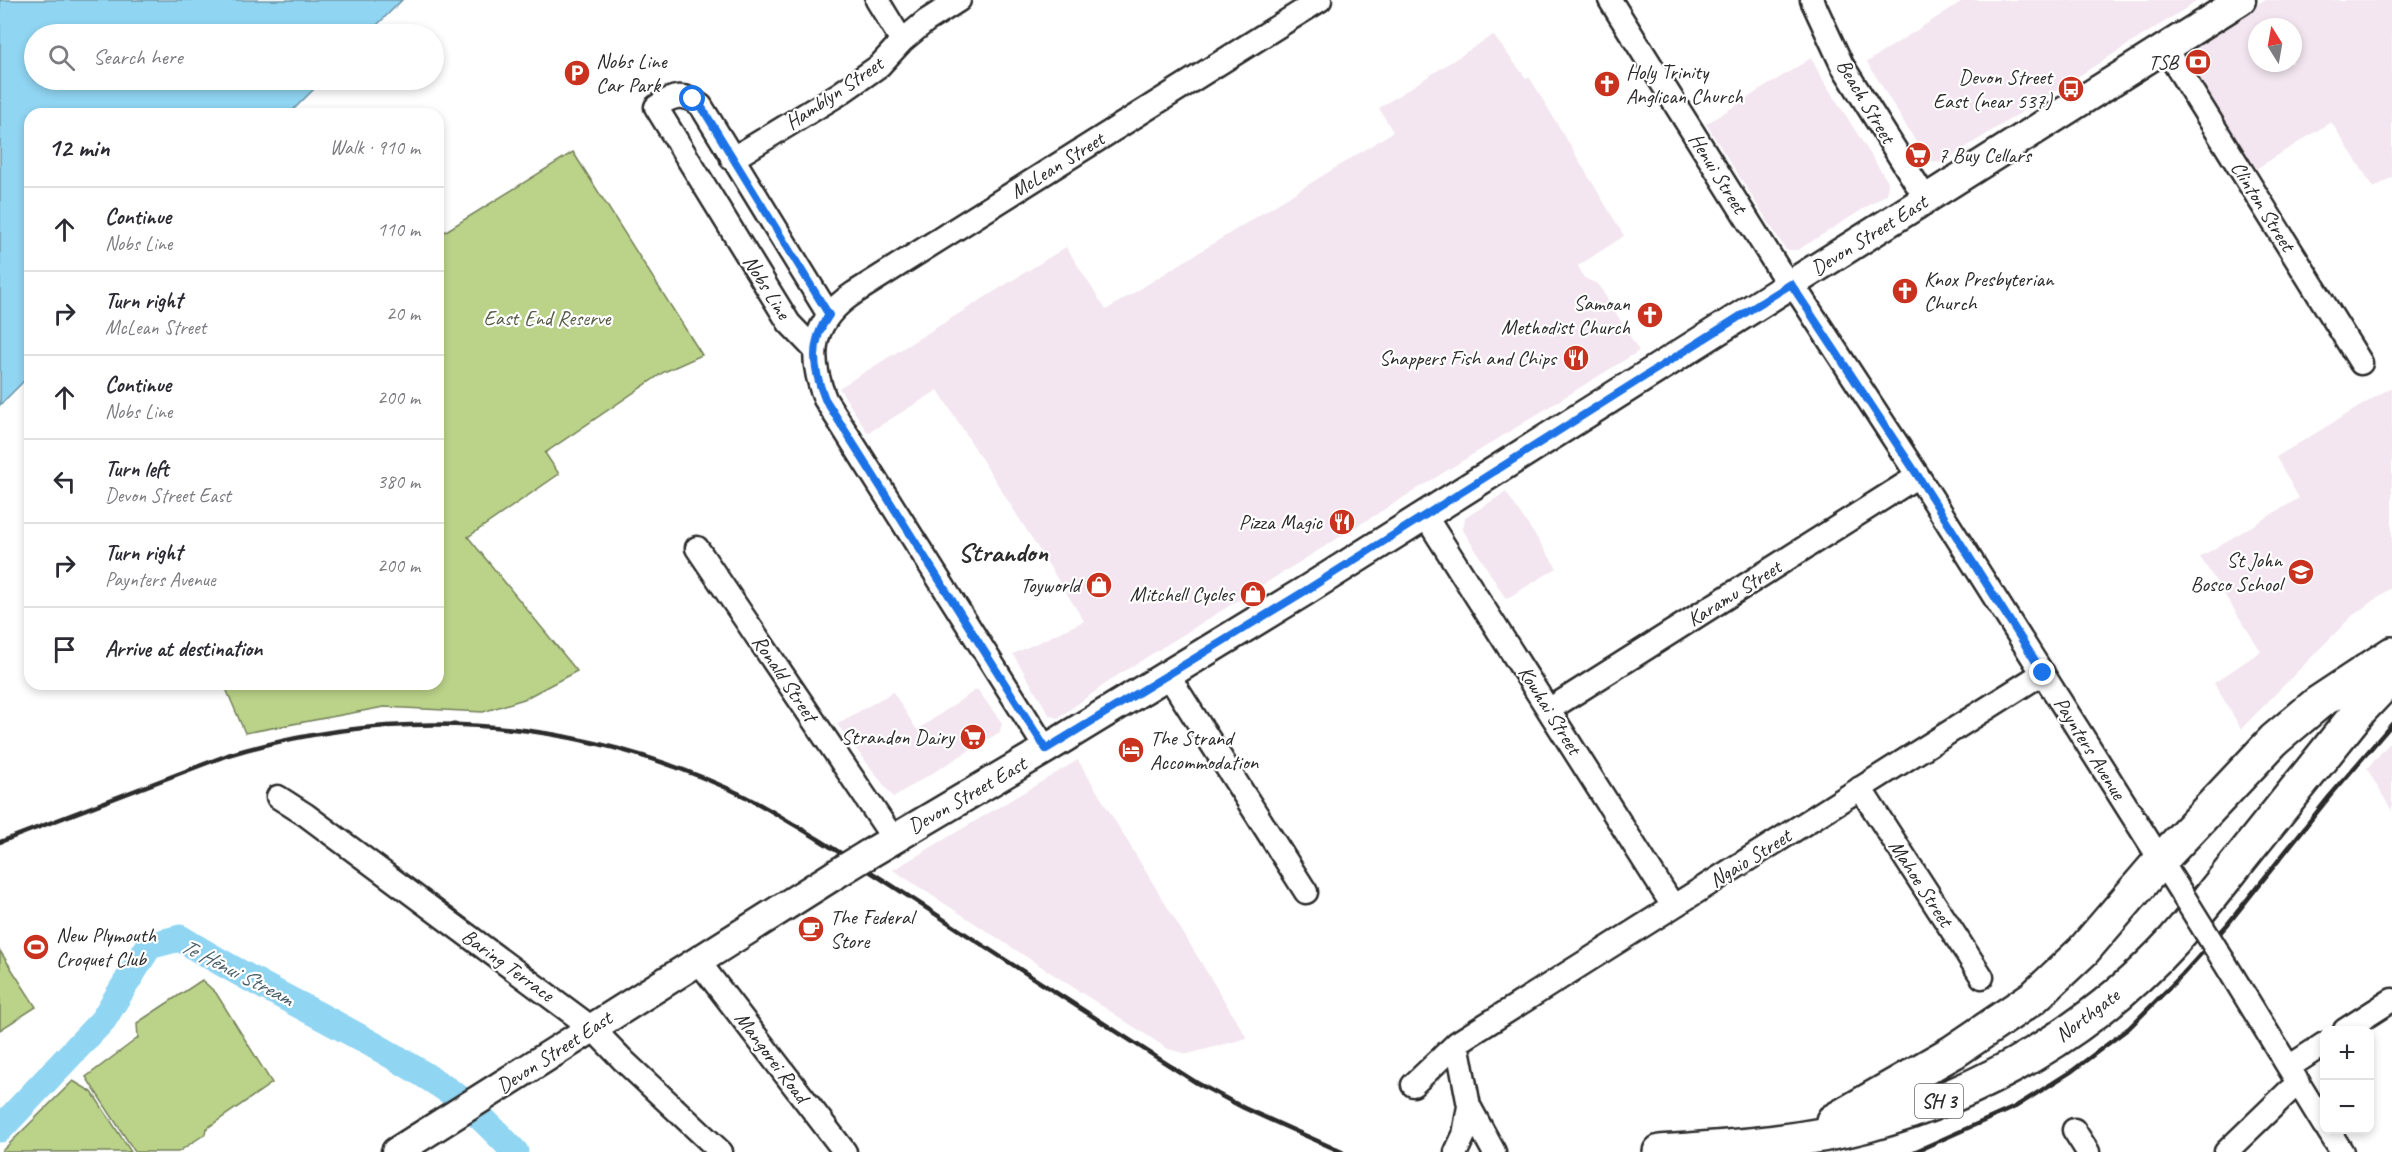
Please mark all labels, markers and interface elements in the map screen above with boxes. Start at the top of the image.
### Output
north arrow [2248,18,2302,72]
search box [24,24,444,90]
icon: search [45,41,78,74]
text: Search here [93,43,183,71]
bank icon: TSB [2183,47,2213,77]
place label: Nobs Line Car Park [596,48,668,98]
place label: TSB [2148,49,2180,75]
street label: Hamblyn Street [780,50,890,135]
street label: Beach Street [1831,54,1902,150]
parking icon: Nobs Line Car Park [562,58,592,88]
place label: Holy Trinity Anglican Church [1626,59,1743,109]
place label: Devon Street East (near 537) [1933,64,2054,114]
church icon: Holy Trinity Anglican Church [1592,69,1622,99]
bus stop icon: Devon Street East (near 537) [2056,74,2086,104]
route start [679,85,705,111]
street label: McLean Street [1005,125,1111,204]
street label: Henui Street [1683,128,1754,220]
text: 12 min [48,131,110,164]
text: Walk · 910 m [330,135,420,160]
supermarket icon: 7 Buy Cellars [1903,140,1933,170]
place label: 7 Buy Cellars [1938,142,2033,168]
street label: Clinton Street [2225,156,2302,258]
street label: Devon Street East [1806,188,1934,281]
text: Continue [105,203,171,231]
icon: ahead [48,213,81,246]
text: 110 m [377,217,420,242]
text: Nobs Line [105,231,172,256]
street label: Nobs Line [737,250,797,325]
place label: Knox Presbyterian Church [1924,266,2055,316]
church icon: Knox Presbyterian Church [1890,276,1920,306]
text: Turn right [105,287,182,315]
place label: Samoan Methodist Church [1501,290,1631,340]
icon: right [48,297,81,330]
church icon: Samoan Methodist Church [1635,300,1665,330]
text: 20 m [386,301,420,326]
park label: East End Reserve [484,305,612,331]
text: McLean Street [105,315,206,340]
restaurant icon: Snappers Fish and Chips [1561,343,1591,373]
place label: Snappers Fish and Chips [1379,345,1558,371]
text: Continue [105,371,171,399]
icon: ahead [48,381,81,414]
text: 200 m [377,385,420,410]
text: Nobs Line [105,399,172,424]
text: Turn left [105,455,169,483]
icon: left [48,465,81,498]
text: 380 m [377,469,420,494]
text: Devon Street East [105,483,231,508]
restaurant icon: Pizza Magic [1327,507,1357,537]
place label: Pizza Magic [1239,509,1324,535]
district label: Strandon [958,535,1049,569]
text: Turn right [105,539,182,567]
place label: St John Bosco School [2190,547,2285,597]
icon: right [48,549,81,582]
text: 200 m [377,553,420,578]
street label: Karamu Street [1682,553,1787,632]
school or university icon: St John Bosco School [2286,557,2316,587]
text: Paynters Avenue [105,567,215,592]
shop icon: Toyworld [1084,570,1114,600]
place label: Toyworld [1020,572,1084,598]
shop icon: Mitchell Cycles [1238,579,1268,609]
place label: Mitchell Cycles [1130,581,1236,607]
street label: Ronald Street [747,630,825,729]
icon: arrive [48,633,81,666]
text: Arrive at destination [105,635,262,663]
route end [2029,659,2055,685]
street label: Kowhai Street [1513,661,1589,761]
street label: Paynters Avenue [2048,692,2132,805]
supermarket icon: Strandon Dairy [958,722,988,752]
place label: Strandon Dairy [841,724,956,750]
place label: The Strand Accommodation [1150,725,1259,775]
hotel icon: The Strand Accommodation [1116,735,1146,765]
street label: Devon Street East [903,750,1032,839]
street label: Ngaio Street [1704,822,1797,893]
street label: Mahoe Street [1883,835,1960,933]
place label: The Federal Store [830,904,917,954]
cafe icon: The Federal Store [796,914,826,944]
place label: New Plymouth Croquet Club [56,922,156,972]
street label: Baring Terrace [457,923,560,1008]
sports icon: New Plymouth Croquet Club [21,932,51,962]
water label: Te Hēnui Stream [176,932,300,1013]
street label: Northgate [2050,982,2125,1048]
street label: Devon Street East [492,1004,618,1099]
street label: Mangorei Road [729,1006,817,1111]
map controls [2320,1026,2374,1134]
button: + [2320,1026,2374,1080]
button: − [2320,1080,2374,1134]
road number: SH 3 [1915,1084,1963,1118]

